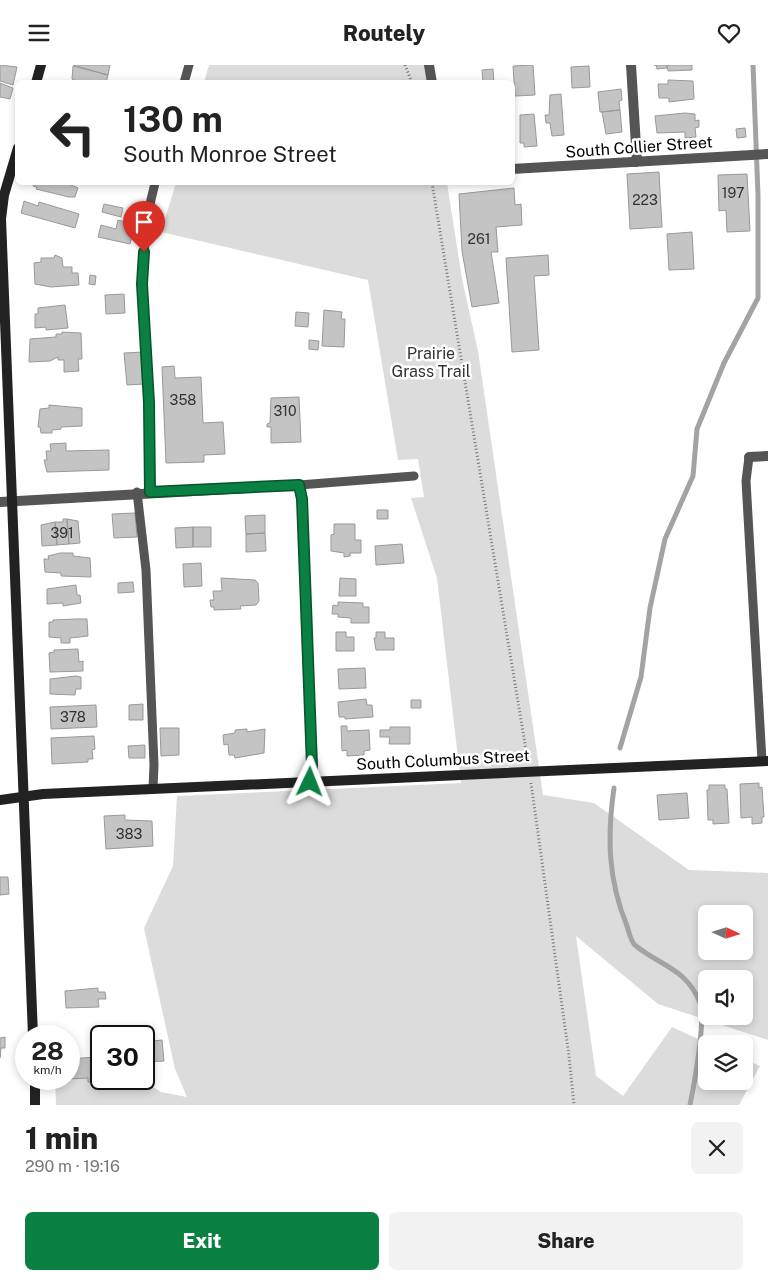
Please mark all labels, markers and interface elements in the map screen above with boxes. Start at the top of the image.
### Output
icon: menu [25,19,53,47]
icon: heart [715,19,743,47]
text: Routely [343,20,425,46]
text: 130 m [123,99,223,140]
icon: left [40,100,105,165]
street label: South Collier Street [565,132,713,162]
text: South Monroe Street [123,141,337,167]
house number: 197 [722,185,744,201]
house number: 223 [632,192,658,208]
pin [123,201,165,252]
icon: arrive [130,208,158,236]
house number: 261 [468,231,490,247]
park label: Prairie Grass Trail [391,344,471,381]
house number: 358 [170,392,196,408]
house number: 310 [273,403,297,419]
house number: 391 [50,525,74,541]
house number: 378 [60,709,86,725]
street label: South Columbus Street [356,746,530,774]
position arrow [283,755,335,807]
house number: 383 [116,826,142,842]
north arrow [698,905,752,960]
map controls [698,905,753,1090]
button: sound [698,970,753,1025]
speed limit sign: 30 [90,1025,155,1090]
button: layers [698,1035,753,1090]
text: 28 [31,1036,64,1066]
text: km/h [33,1063,62,1077]
text: 1 min [25,1120,98,1156]
button: close [691,1122,743,1174]
text: 290 m · 19:16 [25,1157,120,1176]
button: Exit [25,1212,379,1270]
button: Share [389,1212,743,1270]

